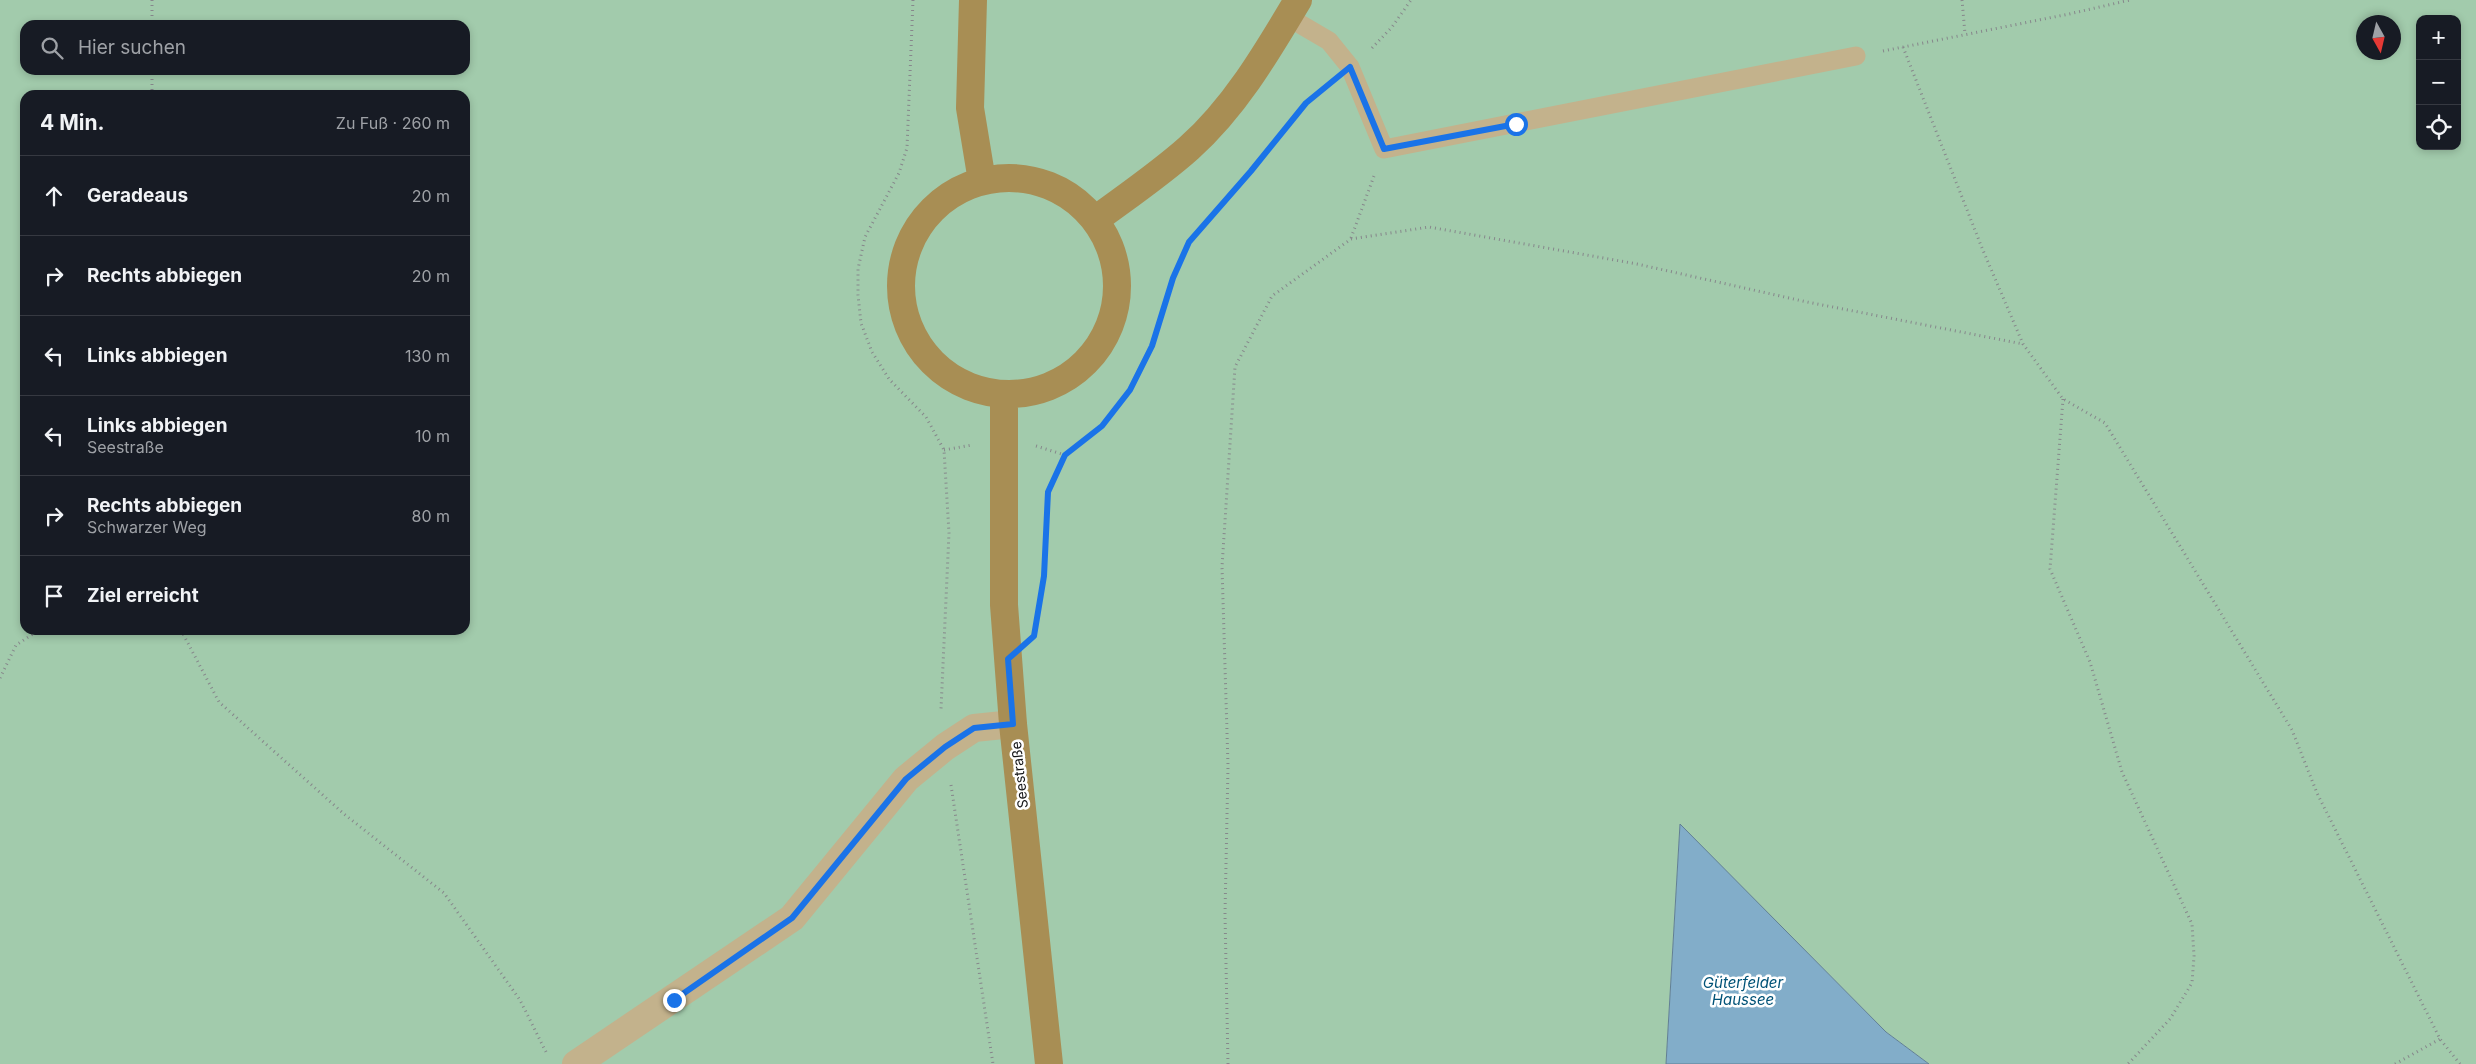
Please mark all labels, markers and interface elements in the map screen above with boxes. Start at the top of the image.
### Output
north arrow [2356,15,2401,60]
map controls [2416,15,2461,150]
button: + [2416,15,2461,60]
search box [20,20,470,75]
icon: search [38,34,66,62]
text: Hier suchen [78,36,186,59]
button: − [2416,60,2461,105]
button: locate [2416,105,2461,150]
text: 4 Min. [40,110,105,135]
text: Zu Fuß · 260 m [336,113,450,133]
route start [1505,113,1528,136]
icon: ahead [40,182,68,210]
text: Geradeaus [87,184,188,207]
text: 20 m [412,186,450,206]
icon: right [40,262,68,290]
text: Rechts abbiegen [87,264,242,287]
text: 20 m [412,266,450,286]
icon: left [40,342,68,370]
text: Links abbiegen [87,344,228,367]
text: 130 m [405,346,450,366]
text: Links abbiegen [87,414,228,437]
icon: left [40,422,68,450]
text: 10 m [415,426,450,446]
text: Seestraße [87,437,164,457]
text: Rechts abbiegen [87,494,242,517]
icon: right [40,502,68,530]
text: 80 m [411,506,450,526]
text: Schwarzer Weg [87,517,207,537]
icon: arrive [40,582,68,610]
text: Ziel erreicht [87,584,199,607]
street label: Seestraße [1007,741,1031,809]
water label: Güterfelder Haussee [1703,973,1783,1009]
route end [663,989,686,1012]

